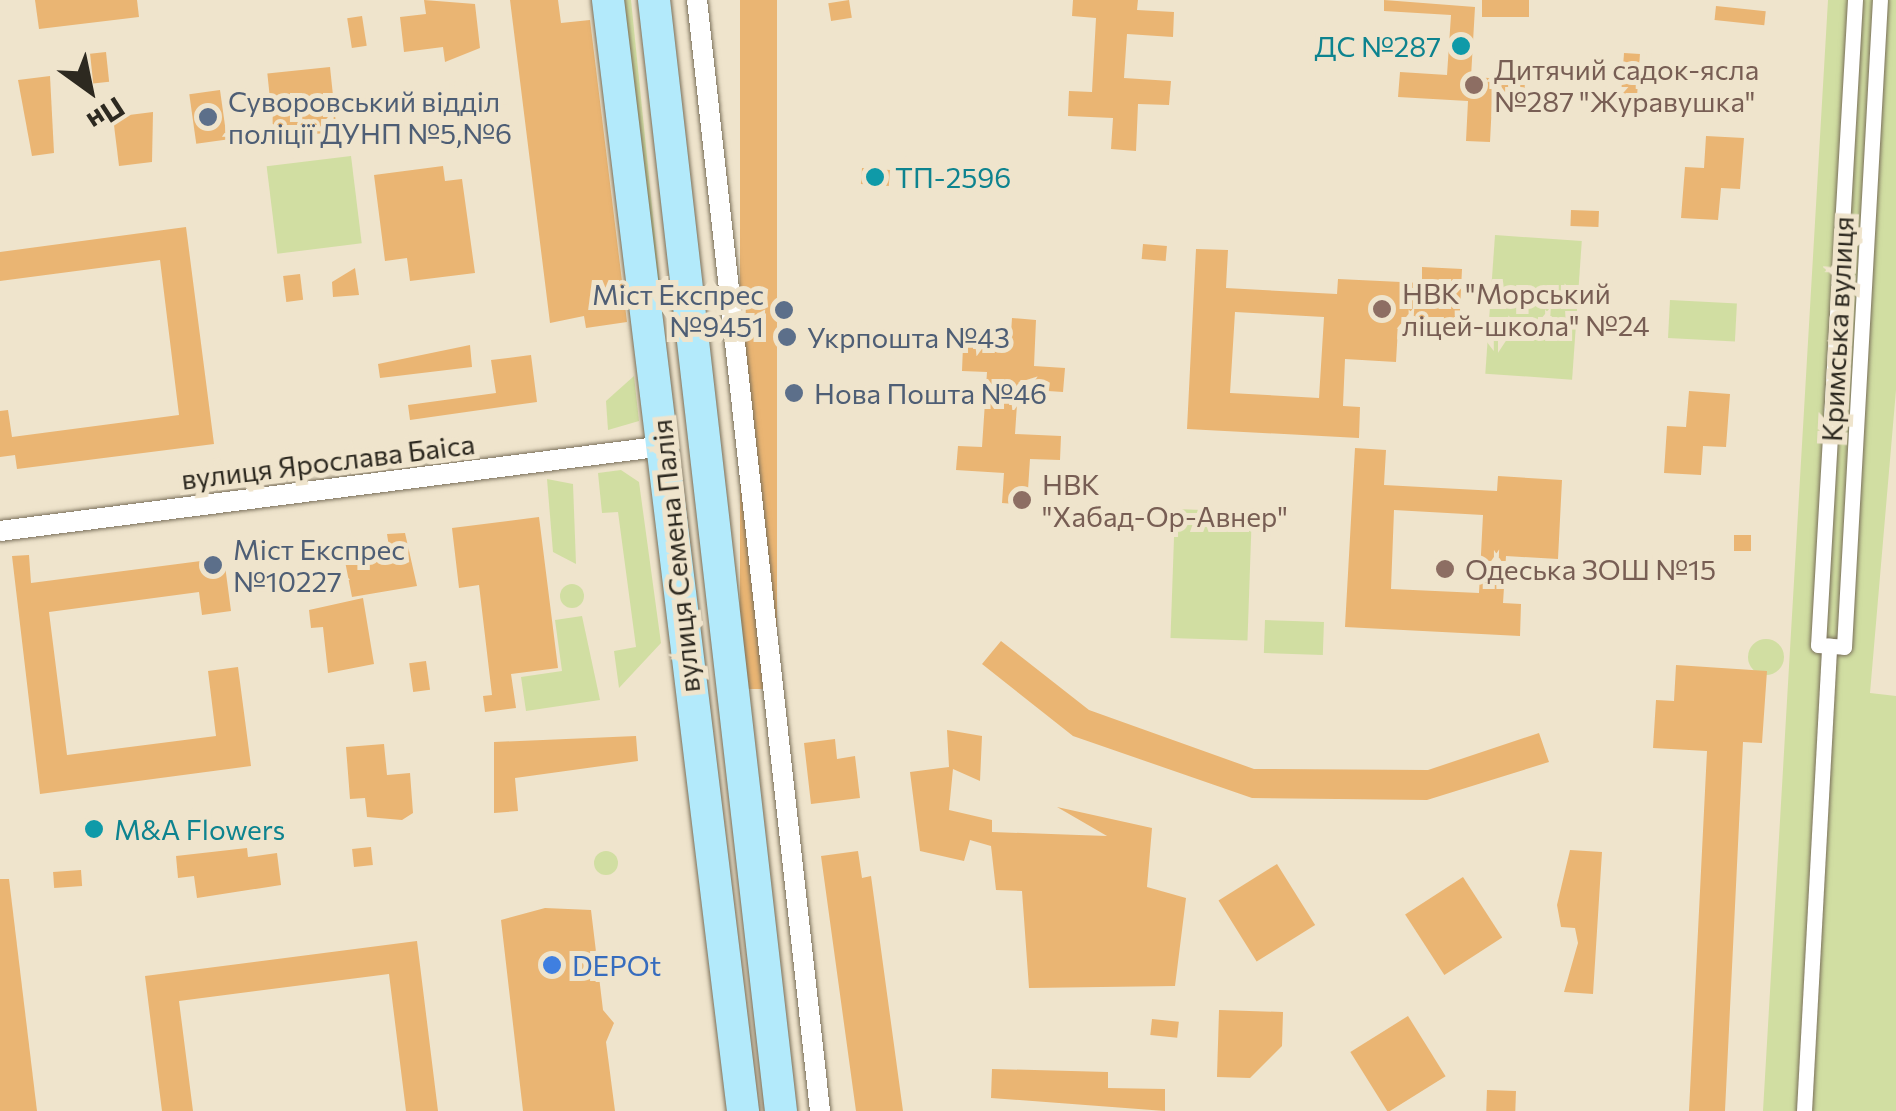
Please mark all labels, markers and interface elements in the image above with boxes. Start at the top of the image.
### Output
place label: ДС №287 [1315,29,1441,63]
marker: ДС №287 [1450,35,1472,57]
north arrow [40,40,140,140]
place label: Дитячий садок-ясла №287 "Журавушка" [1494,52,1759,118]
marker: Дитячий садок-ясла №287 "Журавушка" [1463,74,1485,96]
place label: Суворовський відділ поліції ДУНП №5,№6 [228,84,512,150]
text: Пн [82,91,131,140]
marker: Суворовський відділ поліції ДУНП №5,№6 [197,106,219,128]
place label: ТП-2596 [895,160,1011,194]
marker: ТП-2596 [864,166,886,188]
street label: Кримська вулиця [1814,215,1860,443]
place label: НВК "Морський ліцей-школа" №24 [1402,276,1650,342]
place label: Міст Експрес №9451 [592,277,764,343]
marker: НВК "Морський ліцей-школа" №24 [1371,298,1393,320]
marker: Міст Експрес №9451 [773,299,795,321]
place label: Укрпошта №43 [807,320,1010,354]
marker: Укрпошта №43 [776,326,798,348]
place label: Нова Пошта №46 [814,376,1047,410]
marker: Нова Пошта №46 [783,382,805,404]
street label: вулиця Семена Палія [644,418,706,694]
street label: вулиця Ярослава Баіса [179,426,477,496]
place label: НВК "Хабад-Ор-Авнер" [1042,467,1288,533]
marker: НВК "Хабад-Ор-Авнер" [1011,489,1033,511]
place label: Міст Експрес №10227 [233,532,405,598]
place label: Одеська ЗОШ №15 [1465,552,1716,586]
marker: Міст Експрес №10227 [202,554,224,576]
marker: Одеська ЗОШ №15 [1434,558,1456,580]
place label: M&A Flowers [114,812,285,846]
marker: M&A Flowers [83,818,105,840]
place label: DEPOt [572,948,661,982]
marker: DEPOt [541,954,563,976]

